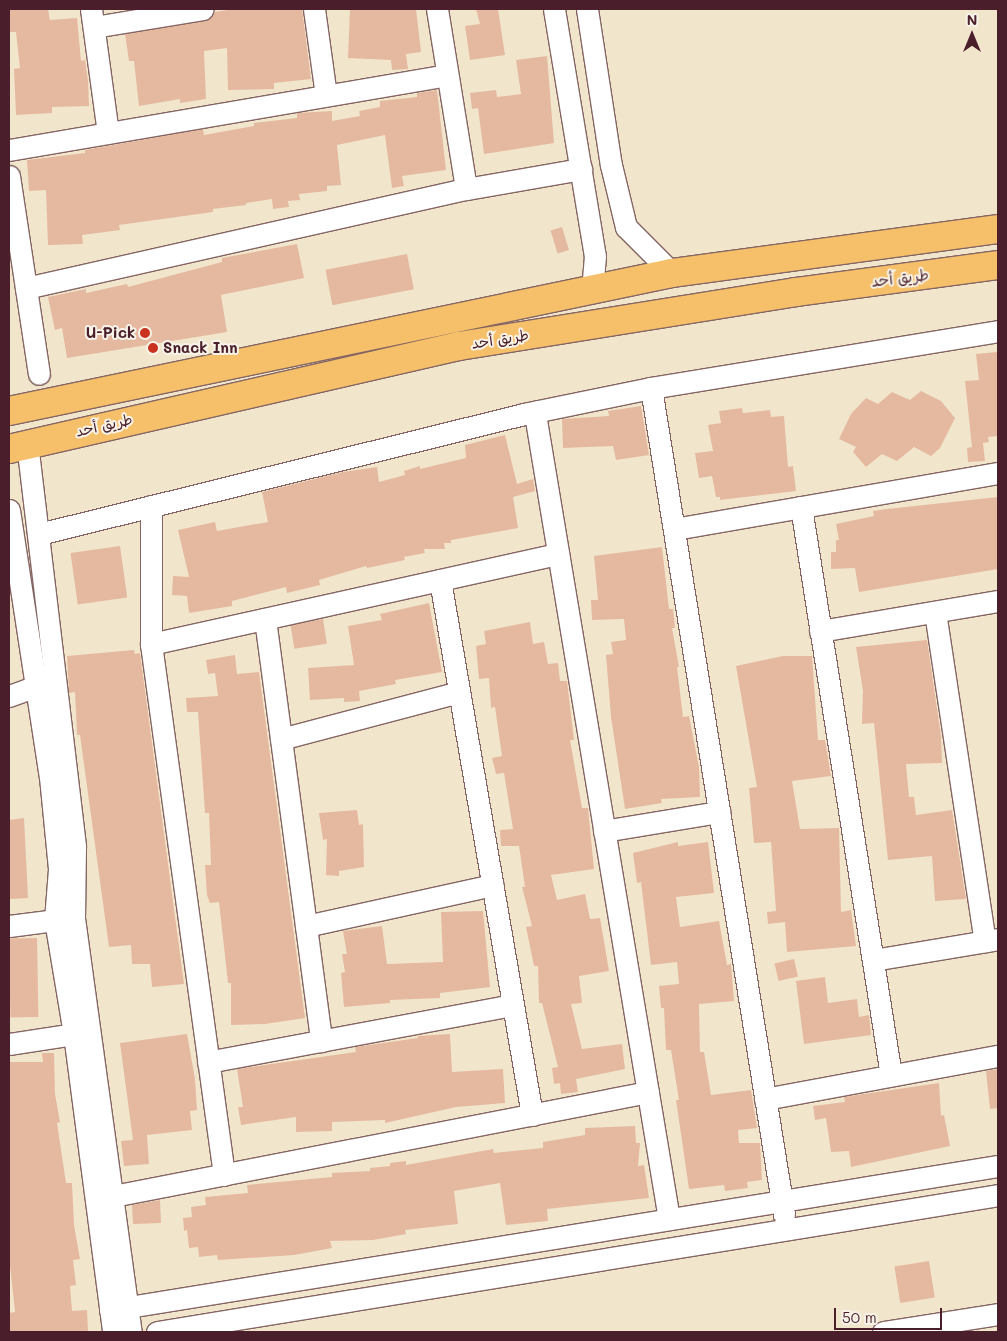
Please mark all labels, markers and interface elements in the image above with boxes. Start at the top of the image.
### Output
north arrow [947,10,997,60]
text: N [967,10,977,29]
street label: طريق أحد [870,266,930,290]
place label: U-Pick [86,324,135,342]
street label: طريق أحد [470,326,530,352]
marker: U-Pick [139,327,151,339]
place label: Snack Inn [163,339,238,357]
marker: Snack Inn [147,342,159,354]
street label: طريق أحد [74,410,134,440]
scale bar [837,1298,944,1330]
text: 50 m [842,1307,877,1327]

